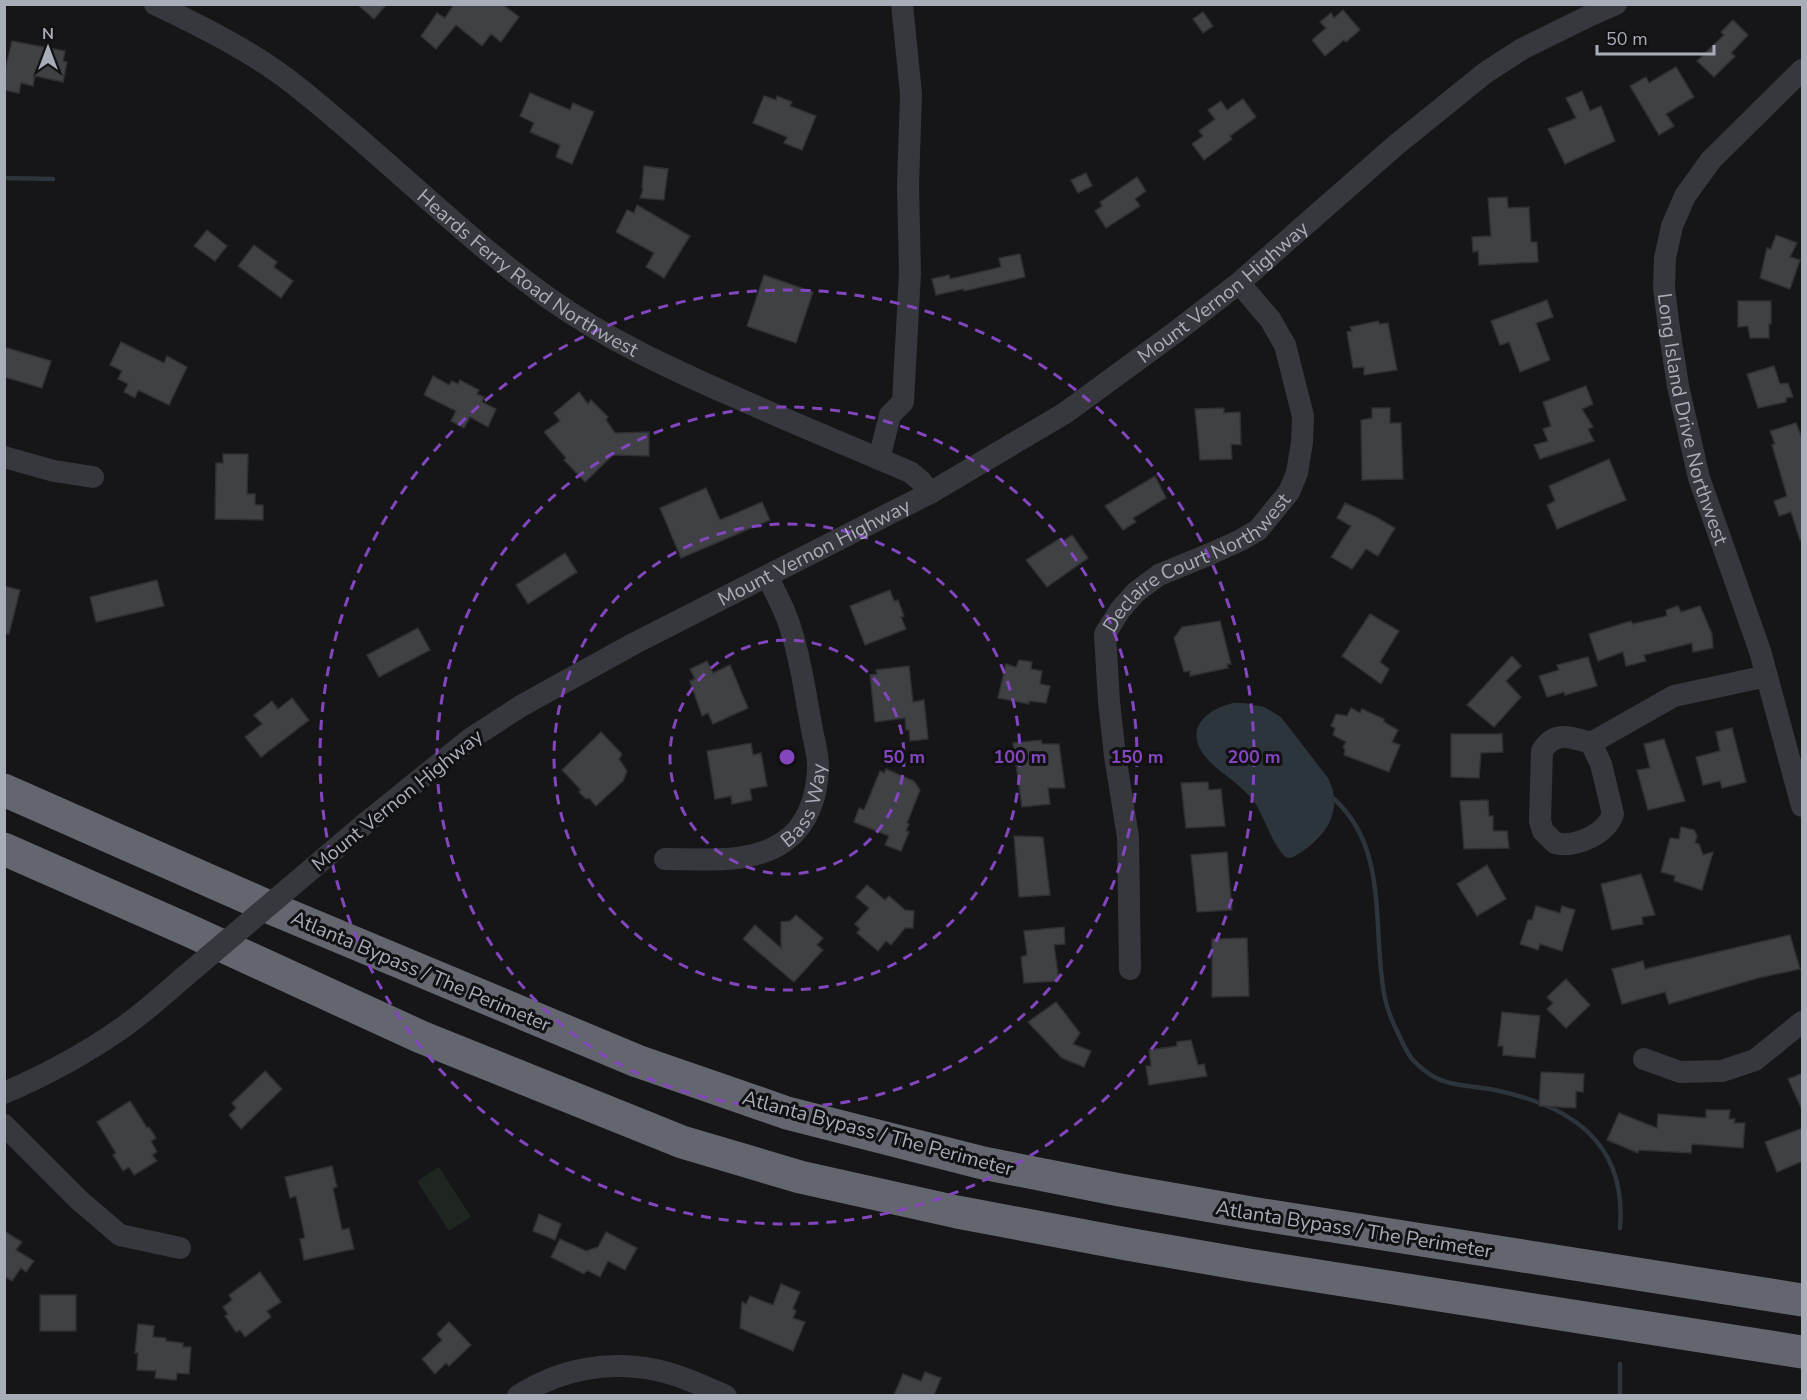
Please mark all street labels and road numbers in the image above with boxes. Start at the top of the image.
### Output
street label: Heards Ferry Road Northwest [411,183,644,364]
street label: Mount Vernon Highway [1132,215,1315,370]
street label: Long Island Drive Northwest [1651,291,1735,549]
street label: Declaire Court Northwest [1096,487,1298,637]
street label: Mount Vernon Highway [713,492,916,613]
street label: Mount Vernon Highway [306,723,489,878]
street label: Bass Way [775,762,832,854]
street label: Atlanta Bypass / The Perimeter [287,904,555,1038]
street label: Atlanta Bypass / The Perimeter [739,1084,1016,1183]
street label: Atlanta Bypass / The Perimeter [1214,1194,1494,1265]

